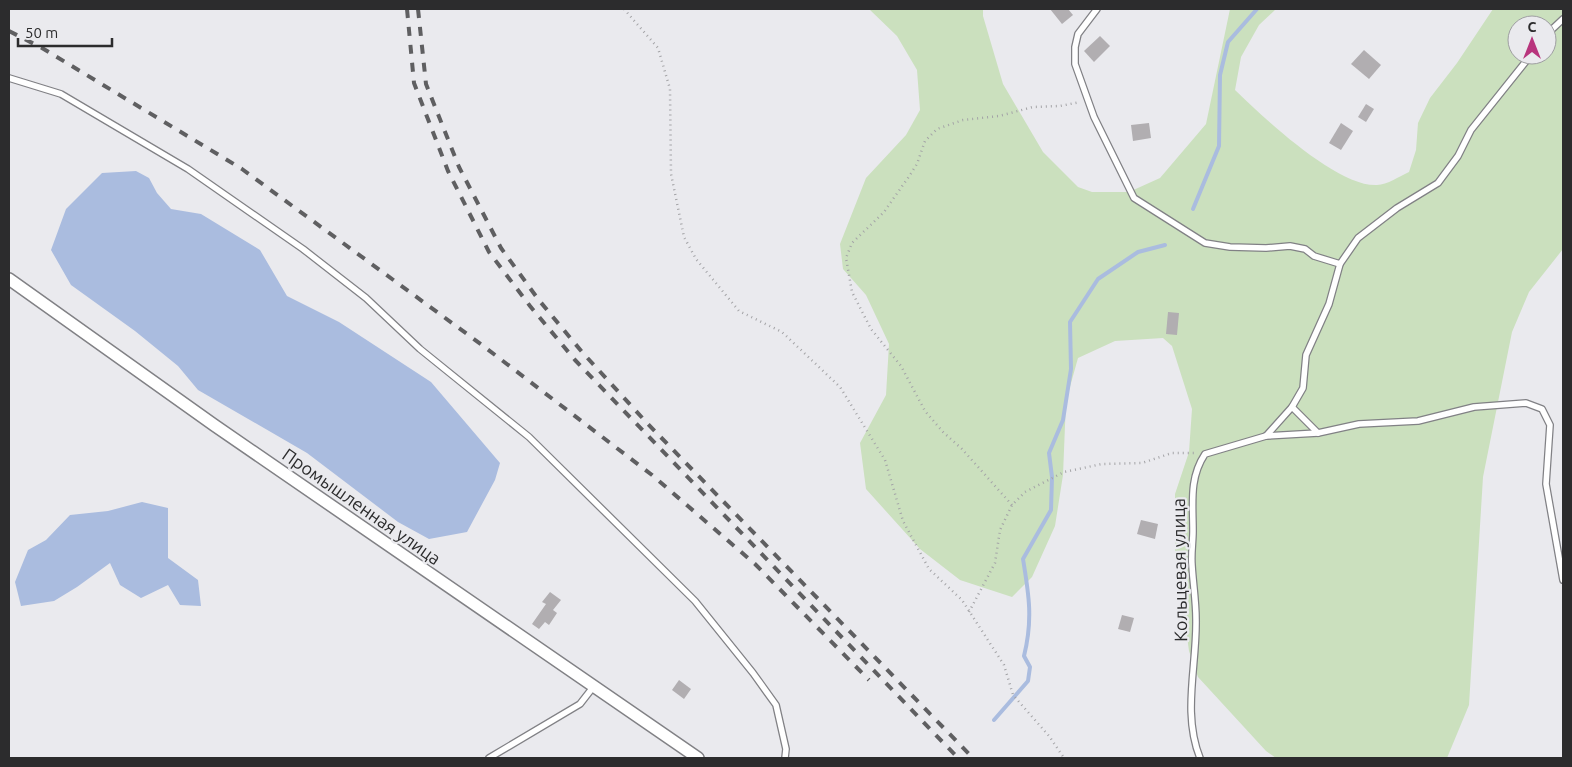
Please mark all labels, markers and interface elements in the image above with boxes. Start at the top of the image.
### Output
scale bar [18,15,111,47]
north arrow [1507,15,1557,65]
text: С [1528,19,1537,35]
text: 50 m [25,24,58,41]
street label: Промышленная улица [279,444,445,568]
street label: Кольцевая улица [1168,498,1190,642]

